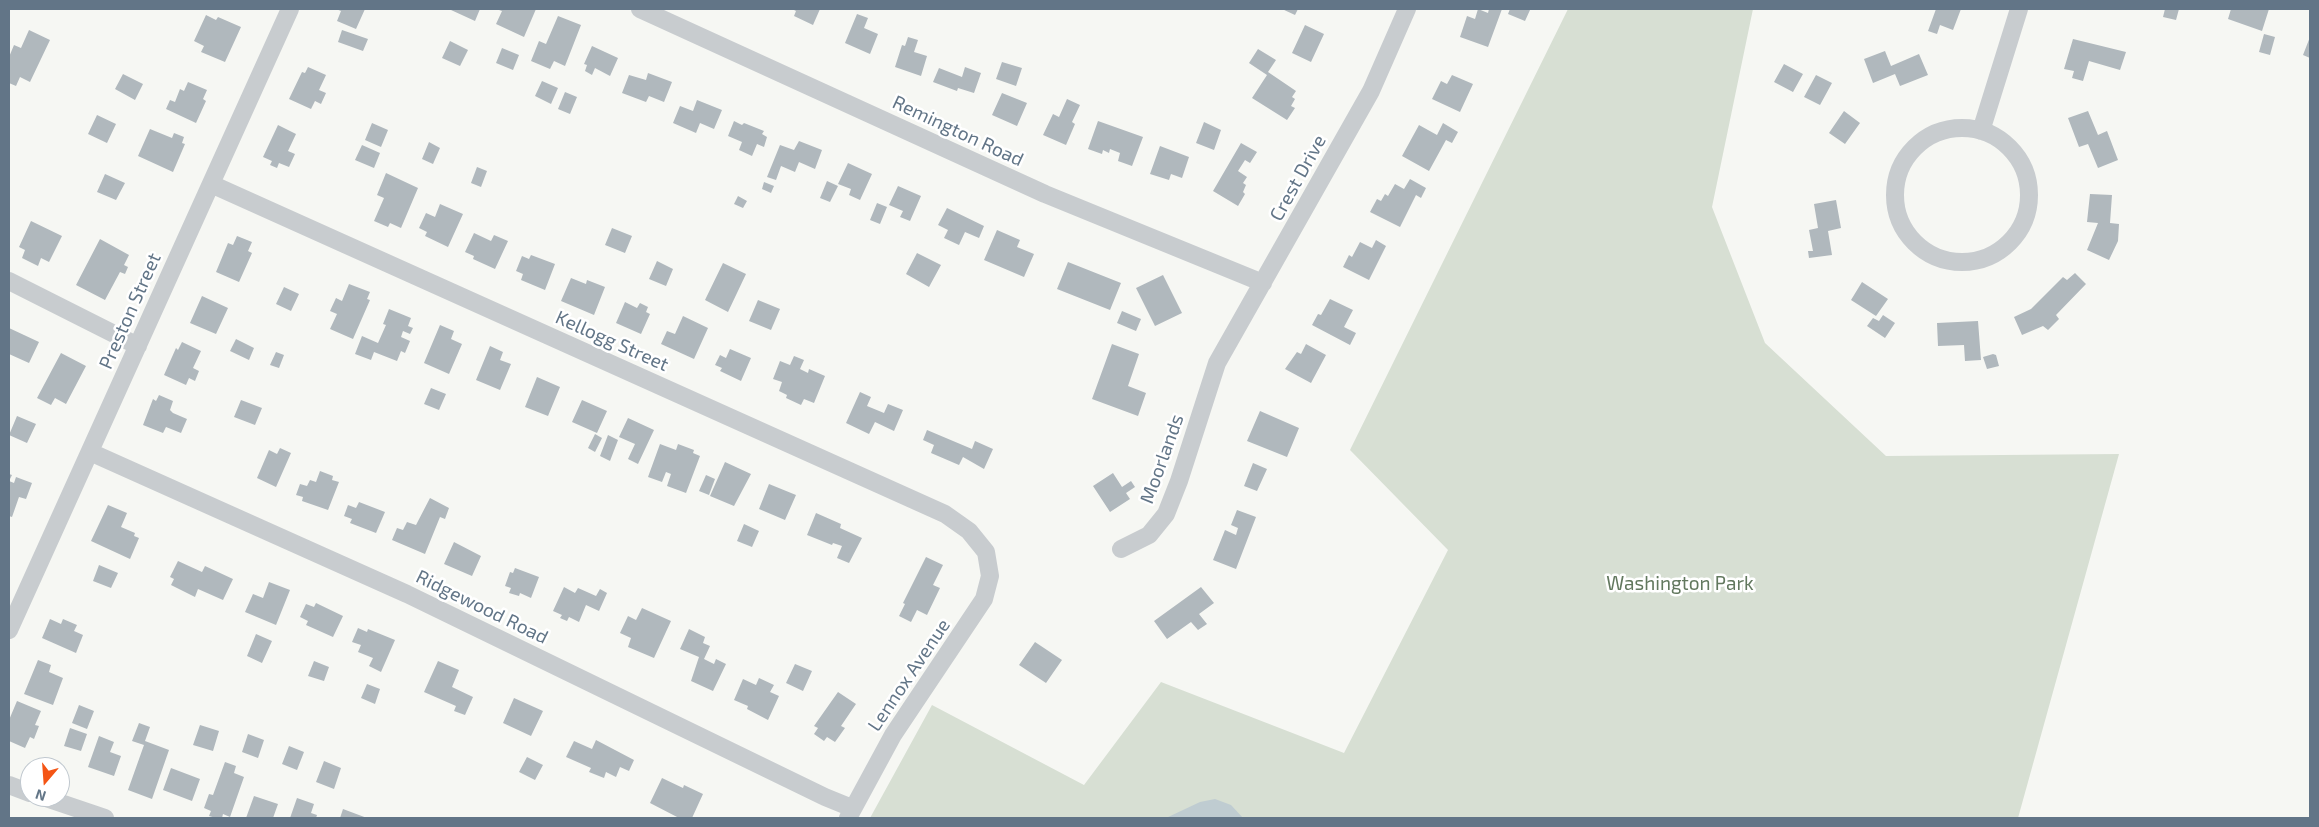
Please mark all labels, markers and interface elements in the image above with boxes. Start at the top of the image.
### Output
street label: Remington Road [889,91,1027,171]
street label: Crest Drive [1265,131,1331,225]
street label: Preston Street [94,249,166,373]
street label: Kellogg Street [552,306,672,376]
street label: Moorlands [1135,411,1189,507]
street label: Ridgewood Road [412,565,552,649]
park label: Washington Park [1606,573,1754,595]
street label: Lennox Avenue [863,615,955,735]
north arrow [20,757,70,807]
text: N [33,786,48,805]

